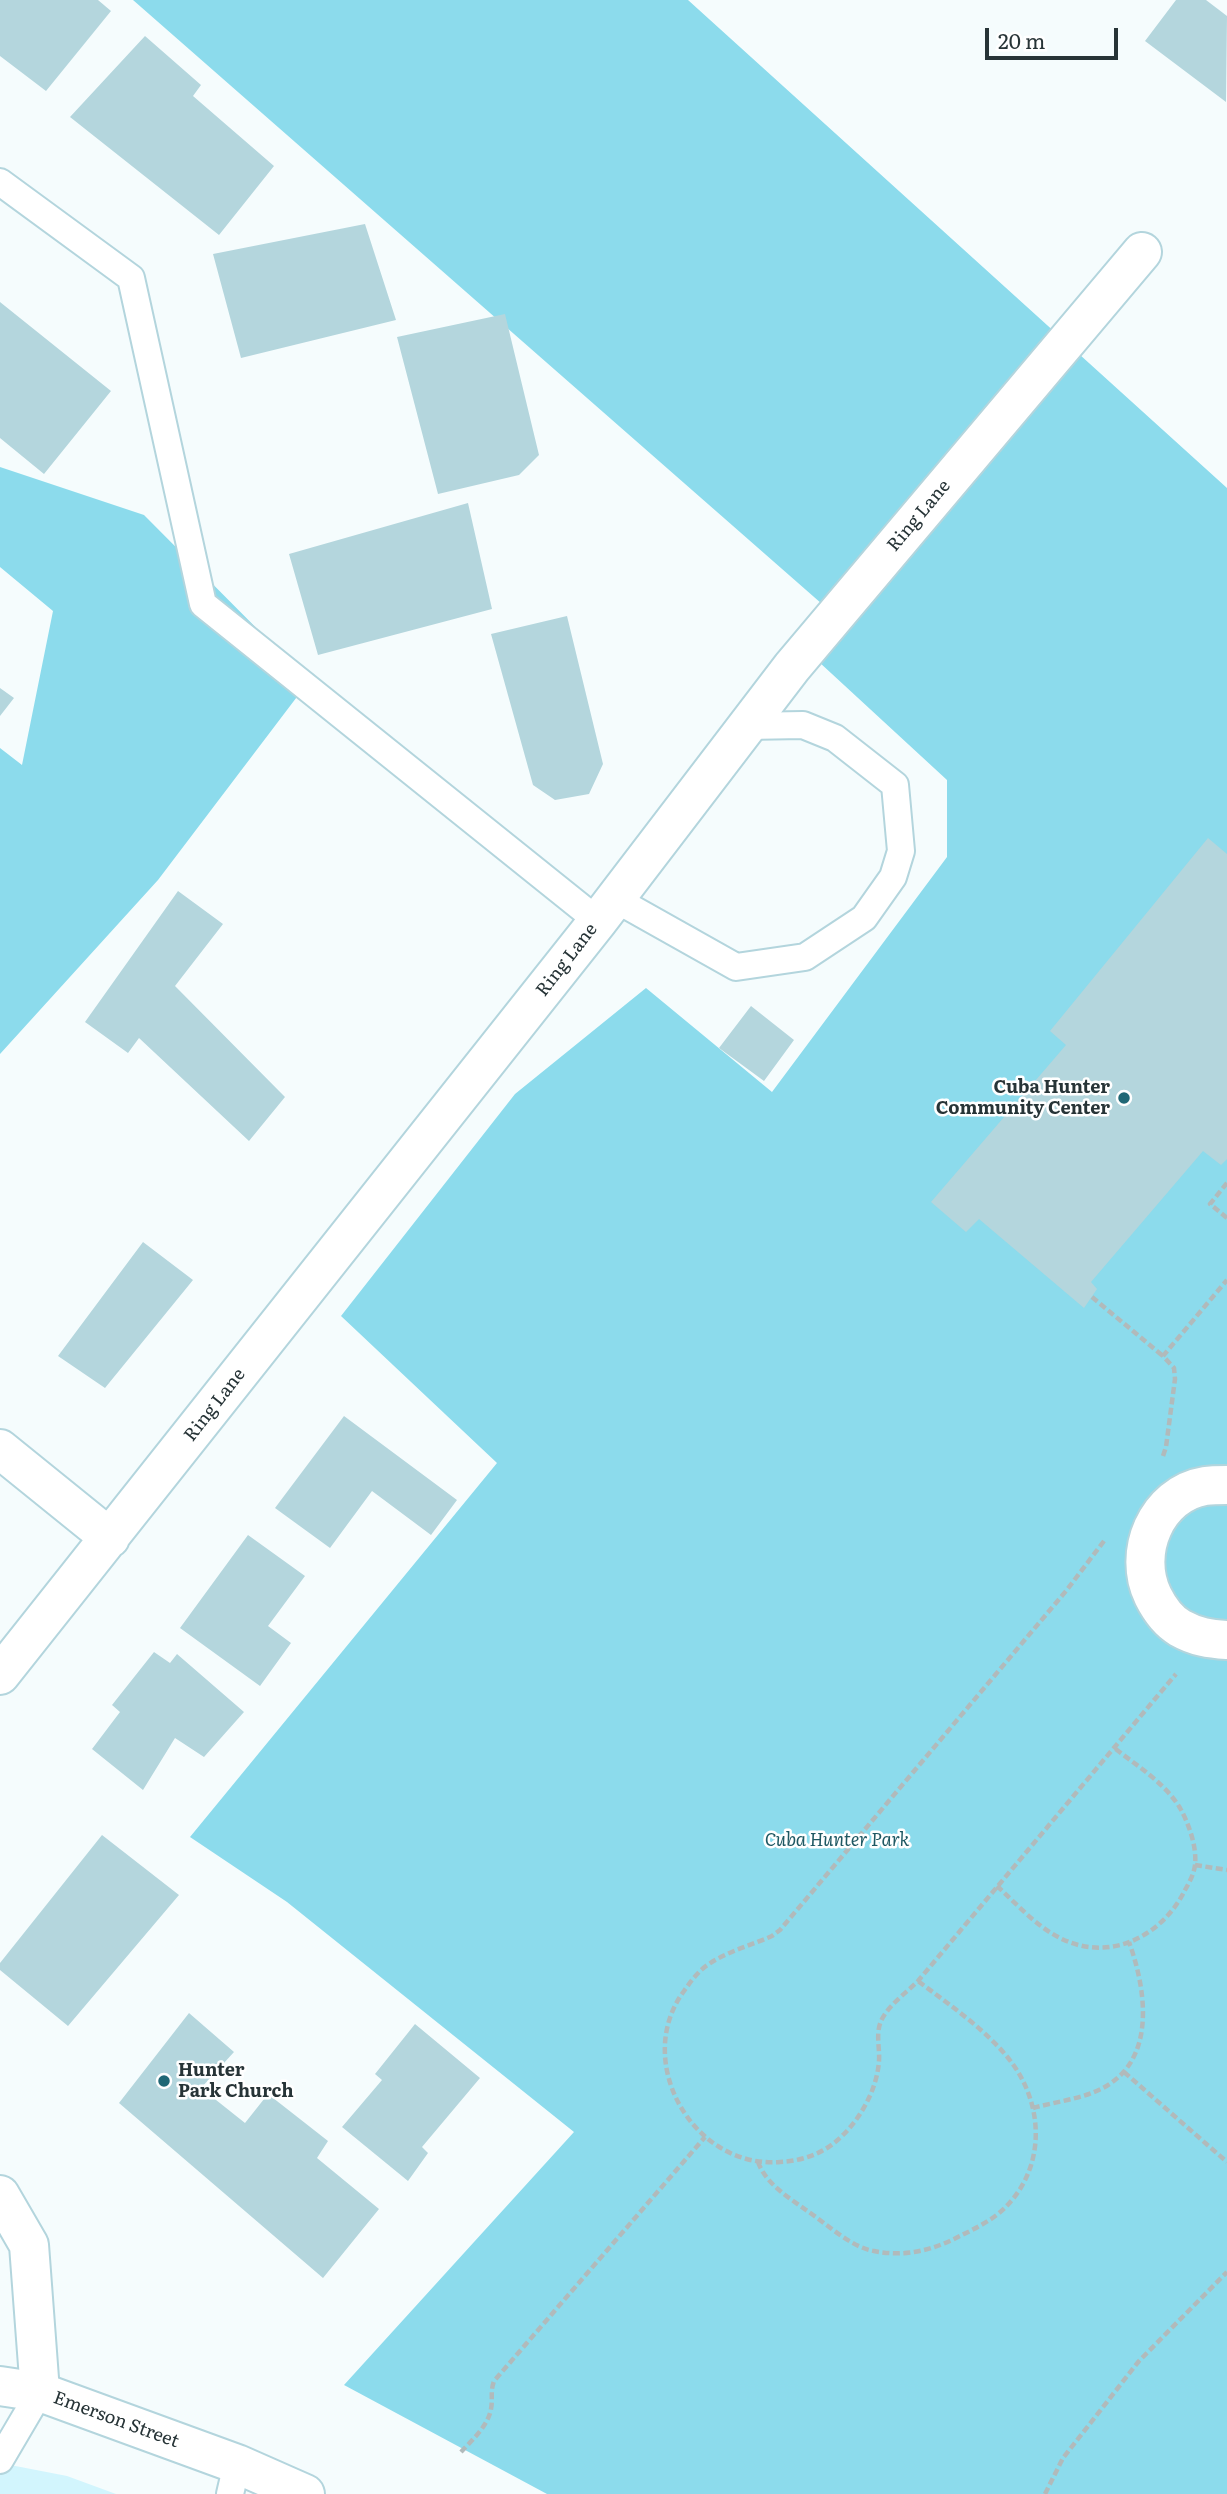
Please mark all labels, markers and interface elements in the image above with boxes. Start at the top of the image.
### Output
scale bar [989,14,1122,58]
text: 20 m [998,24,1045,55]
street label: Ring Lane [883,476,955,556]
street label: Ring Lane [532,919,602,1001]
place label: Cuba Hunter Community Center [936,1077,1110,1120]
marker: Cuba Hunter Community Center [1116,1090,1132,1106]
street label: Ring Lane [180,1364,250,1446]
park label: Cuba Hunter Park [765,1830,909,1852]
place label: Hunter Park Church [178,2060,294,2102]
marker: Hunter Park Church [156,2073,172,2089]
street label: Emerson Street [50,2387,182,2453]

